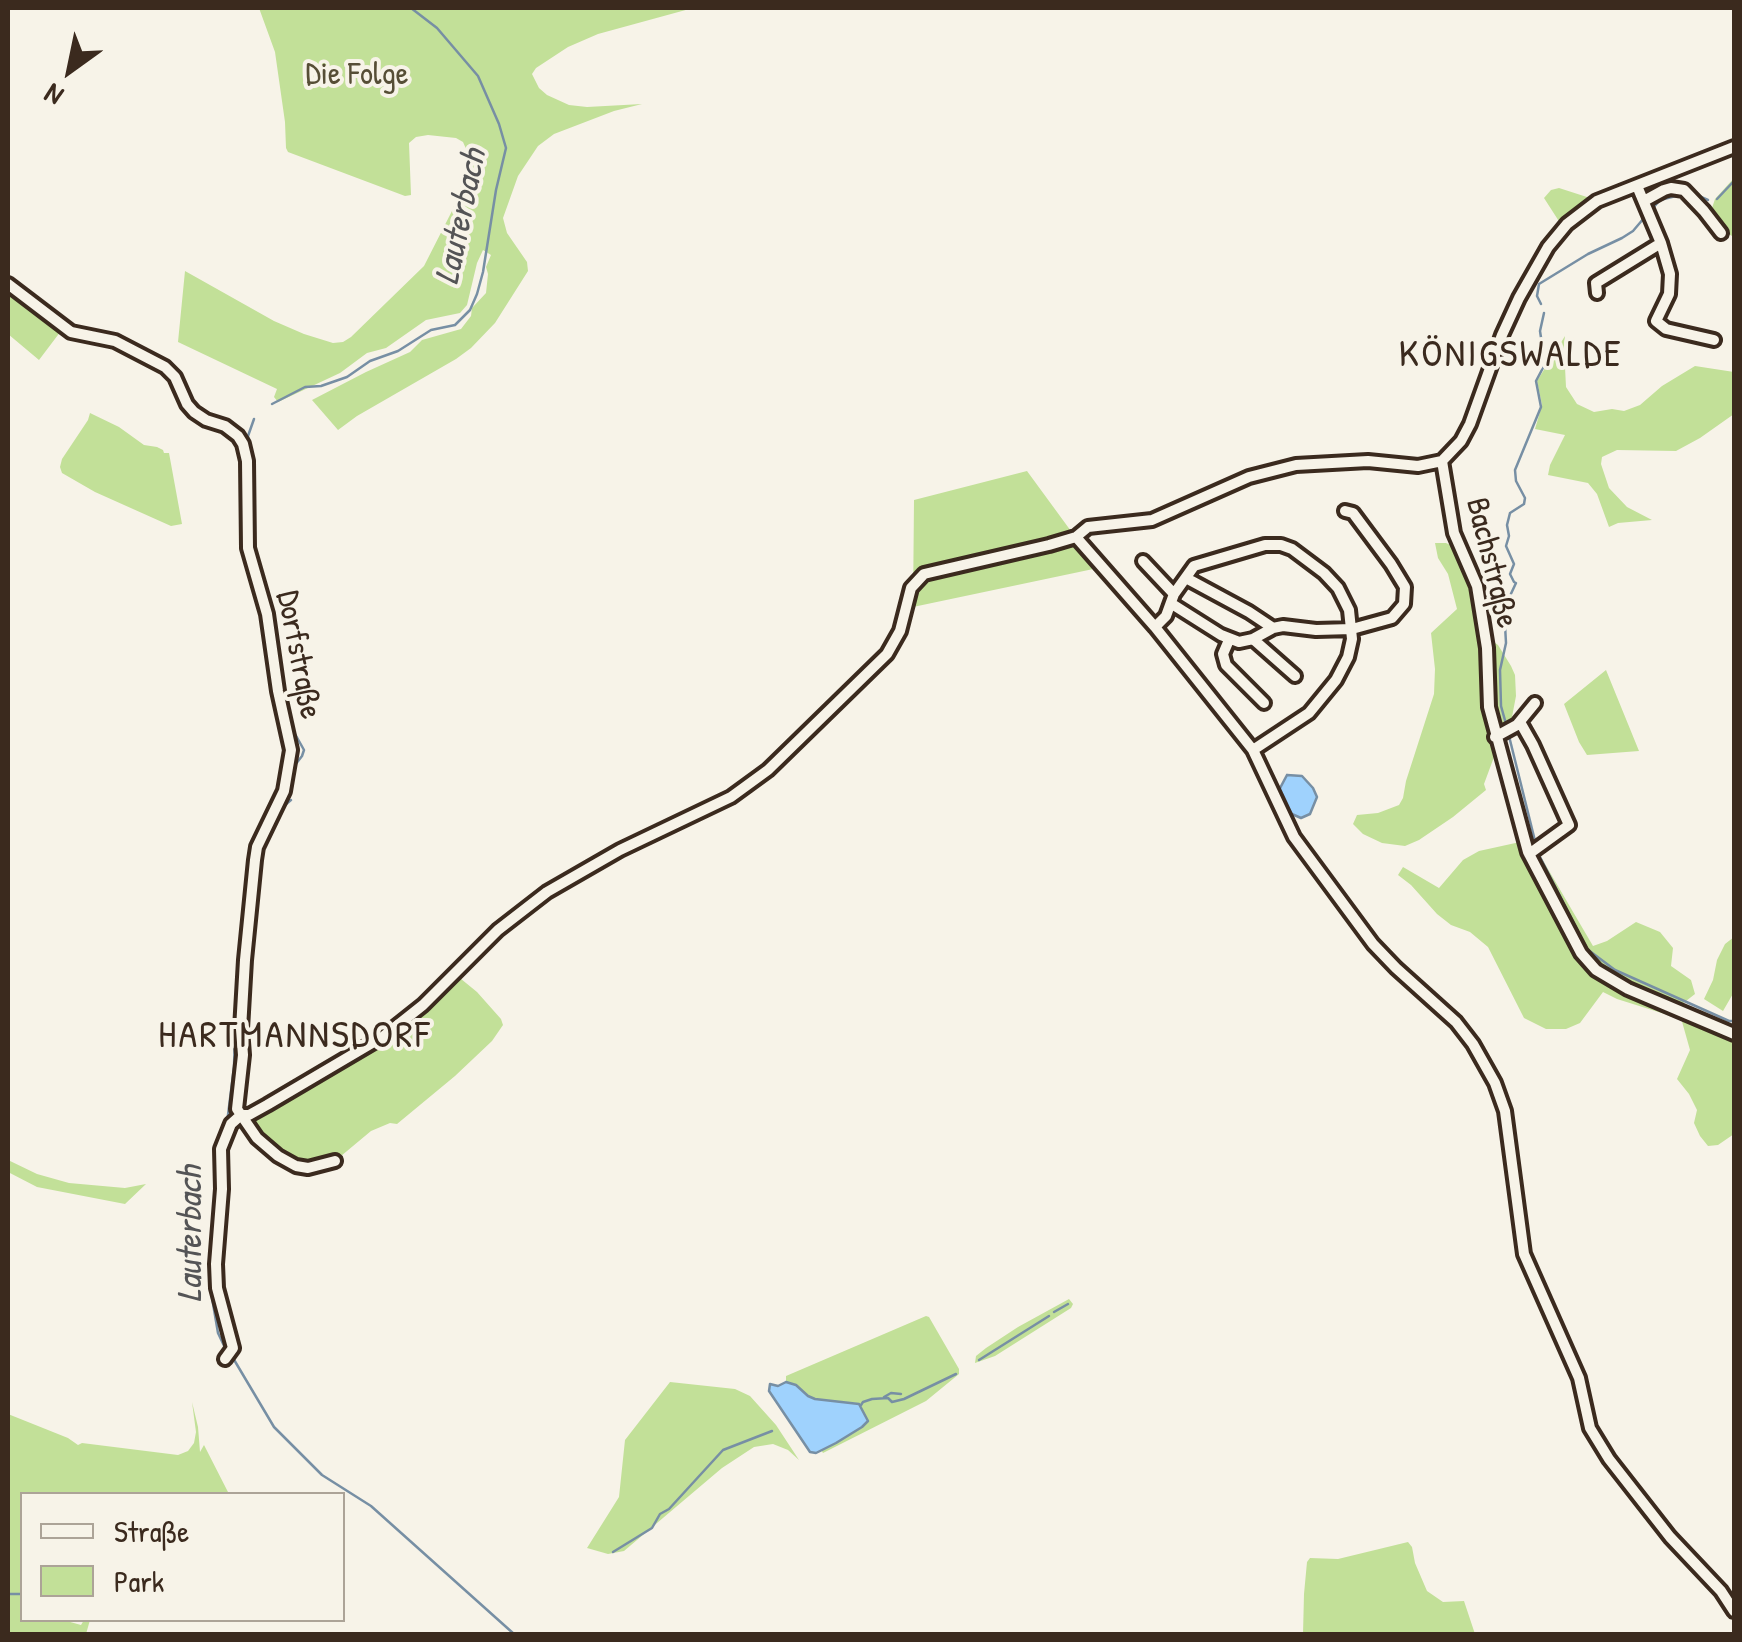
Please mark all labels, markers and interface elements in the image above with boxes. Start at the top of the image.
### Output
north arrow [20,20,120,120]
park label: Die Folge [306,56,408,94]
text: N [37,75,70,115]
water label: Lauterbach [427,146,497,288]
district label: KÖNIGSWALDE [1399,333,1623,379]
street label: Bachstraße [1456,494,1526,632]
street label: Dorfstraße [267,588,329,722]
district label: HARTMANNSDORF [158,1014,432,1060]
water label: Lauterbach [171,1166,213,1302]
legend [20,1492,345,1622]
text: Straße [114,1511,189,1551]
text: Park [114,1561,164,1601]

